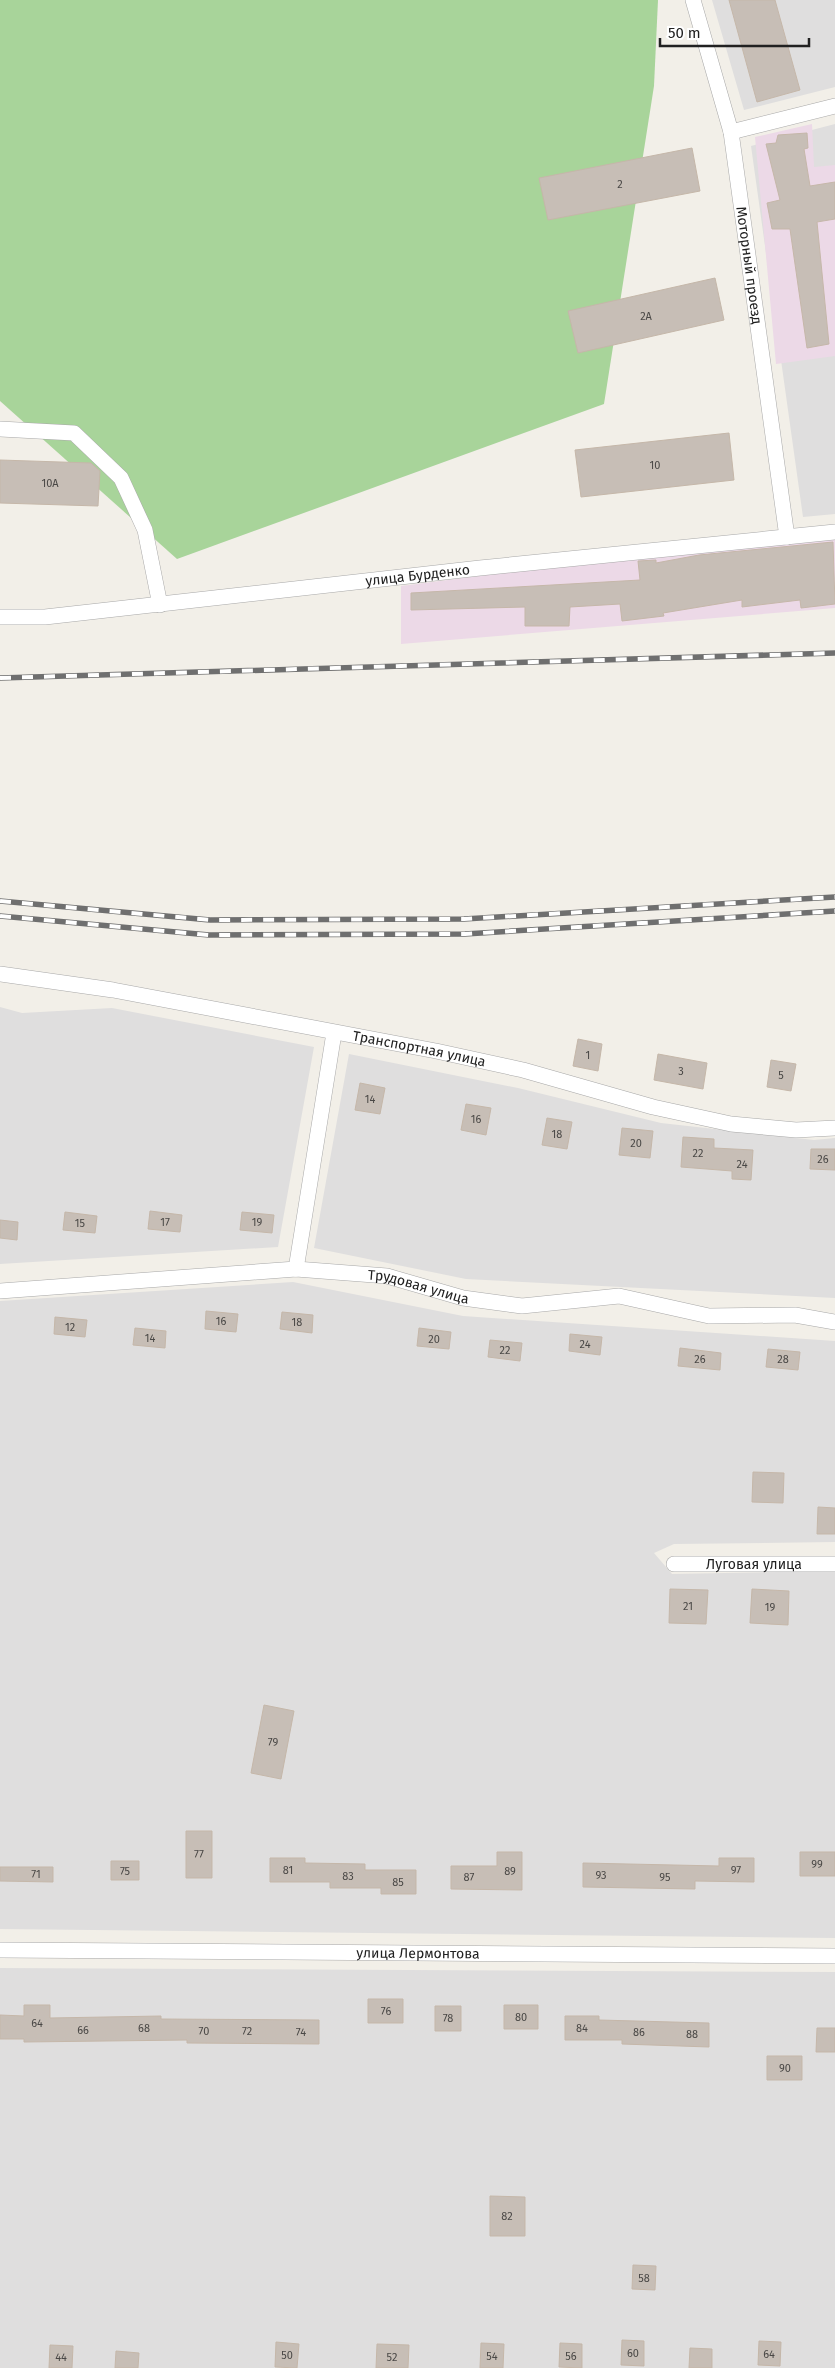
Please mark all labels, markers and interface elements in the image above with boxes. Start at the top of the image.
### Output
scale bar [660,15,809,47]
text: 50 m [668,24,701,42]
house number: 2 [617,178,623,191]
street label: Моторный проезд [733,205,766,326]
house number: 2А [640,310,653,323]
house number: 10 [650,459,660,472]
house number: 10А [41,477,59,490]
street label: улица Бурденко [365,561,471,589]
street label: Транспортная улица [351,1027,487,1070]
house number: 1 [586,1049,590,1062]
house number: 3 [678,1065,684,1078]
house number: 5 [778,1069,784,1082]
house number: 14 [365,1093,375,1106]
house number: 16 [471,1113,481,1126]
house number: 18 [552,1128,562,1141]
house number: 20 [630,1137,642,1150]
house number: 22 [693,1147,703,1160]
house number: 26 [817,1153,829,1166]
house number: 24 [737,1158,748,1171]
house number: 17 [160,1216,170,1229]
house number: 19 [252,1216,262,1229]
house number: 15 [75,1217,86,1230]
street label: Трудовая улица [367,1266,470,1307]
house number: 16 [216,1315,226,1328]
house number: 18 [292,1316,302,1329]
house number: 12 [65,1321,75,1334]
house number: 14 [145,1332,155,1345]
house number: 20 [428,1333,440,1346]
house number: 24 [580,1338,591,1351]
house number: 22 [500,1344,510,1357]
house number: 26 [694,1353,706,1366]
house number: 28 [777,1353,789,1366]
street label: Луговая улица [706,1556,802,1573]
house number: 21 [683,1600,693,1613]
house number: 19 [765,1601,775,1614]
house number: 79 [268,1736,278,1749]
house number: 77 [194,1848,204,1861]
house number: 99 [811,1858,823,1871]
house number: 81 [283,1864,293,1877]
house number: 97 [731,1864,741,1877]
house number: 75 [120,1865,131,1878]
house number: 89 [504,1865,516,1878]
house number: 71 [31,1868,41,1881]
house number: 93 [595,1869,607,1882]
house number: 83 [342,1870,354,1883]
house number: 87 [464,1871,475,1884]
house number: 95 [659,1871,671,1884]
house number: 85 [392,1876,404,1889]
street label: улица Лермонтова [356,1944,480,1962]
house number: 76 [381,2005,391,2018]
house number: 80 [515,2011,527,2024]
house number: 78 [443,2012,453,2025]
house number: 64 [31,2017,43,2030]
house number: 68 [138,2022,150,2035]
house number: 84 [576,2022,588,2035]
house number: 66 [77,2024,89,2037]
house number: 70 [199,2025,209,2038]
house number: 72 [242,2025,252,2038]
house number: 74 [296,2026,306,2039]
house number: 86 [633,2026,645,2039]
house number: 88 [686,2028,698,2041]
house number: 90 [779,2062,791,2075]
house number: 82 [501,2210,513,2223]
house number: 58 [638,2272,650,2285]
house number: 60 [627,2347,639,2360]
house number: 64 [763,2348,775,2361]
house number: 50 [281,2349,293,2362]
house number: 54 [486,2350,498,2363]
house number: 56 [565,2350,577,2363]
house number: 44 [55,2351,67,2364]
house number: 52 [387,2351,397,2364]

